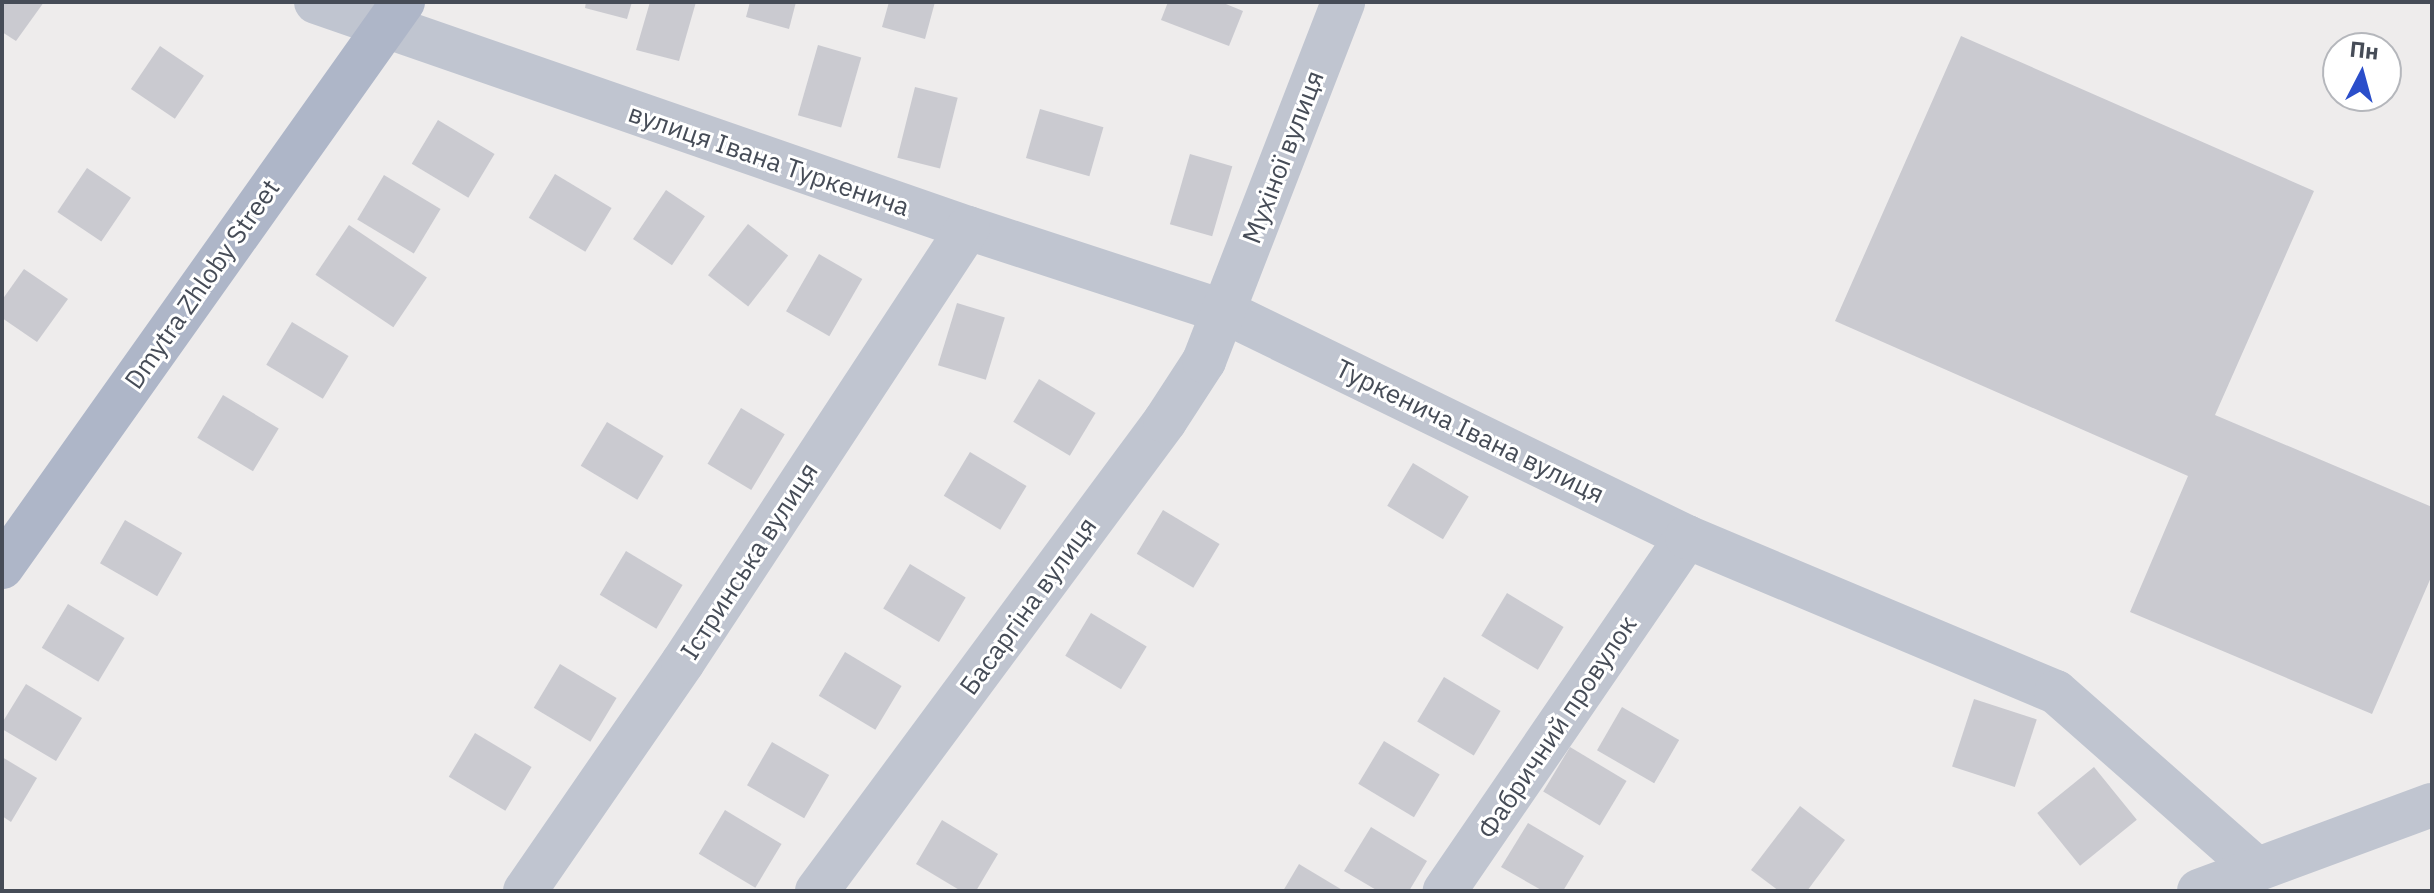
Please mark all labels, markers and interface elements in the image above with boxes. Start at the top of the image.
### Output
north arrow [2322,32,2402,112]
text: Пн [2348,34,2380,66]
street label: Мухіної вулиця [1236,66,1330,248]
street label: вулиця Івана Туркенича [624,97,914,223]
street label: Dmytra Zhloby Street [118,173,286,395]
street label: Туркенича Івана вулиця [1331,352,1609,510]
street label: Істринська вулиця [674,457,824,665]
street label: Басаргіна вулиця [953,511,1103,701]
street label: Фабричний провулок [1471,610,1643,844]

